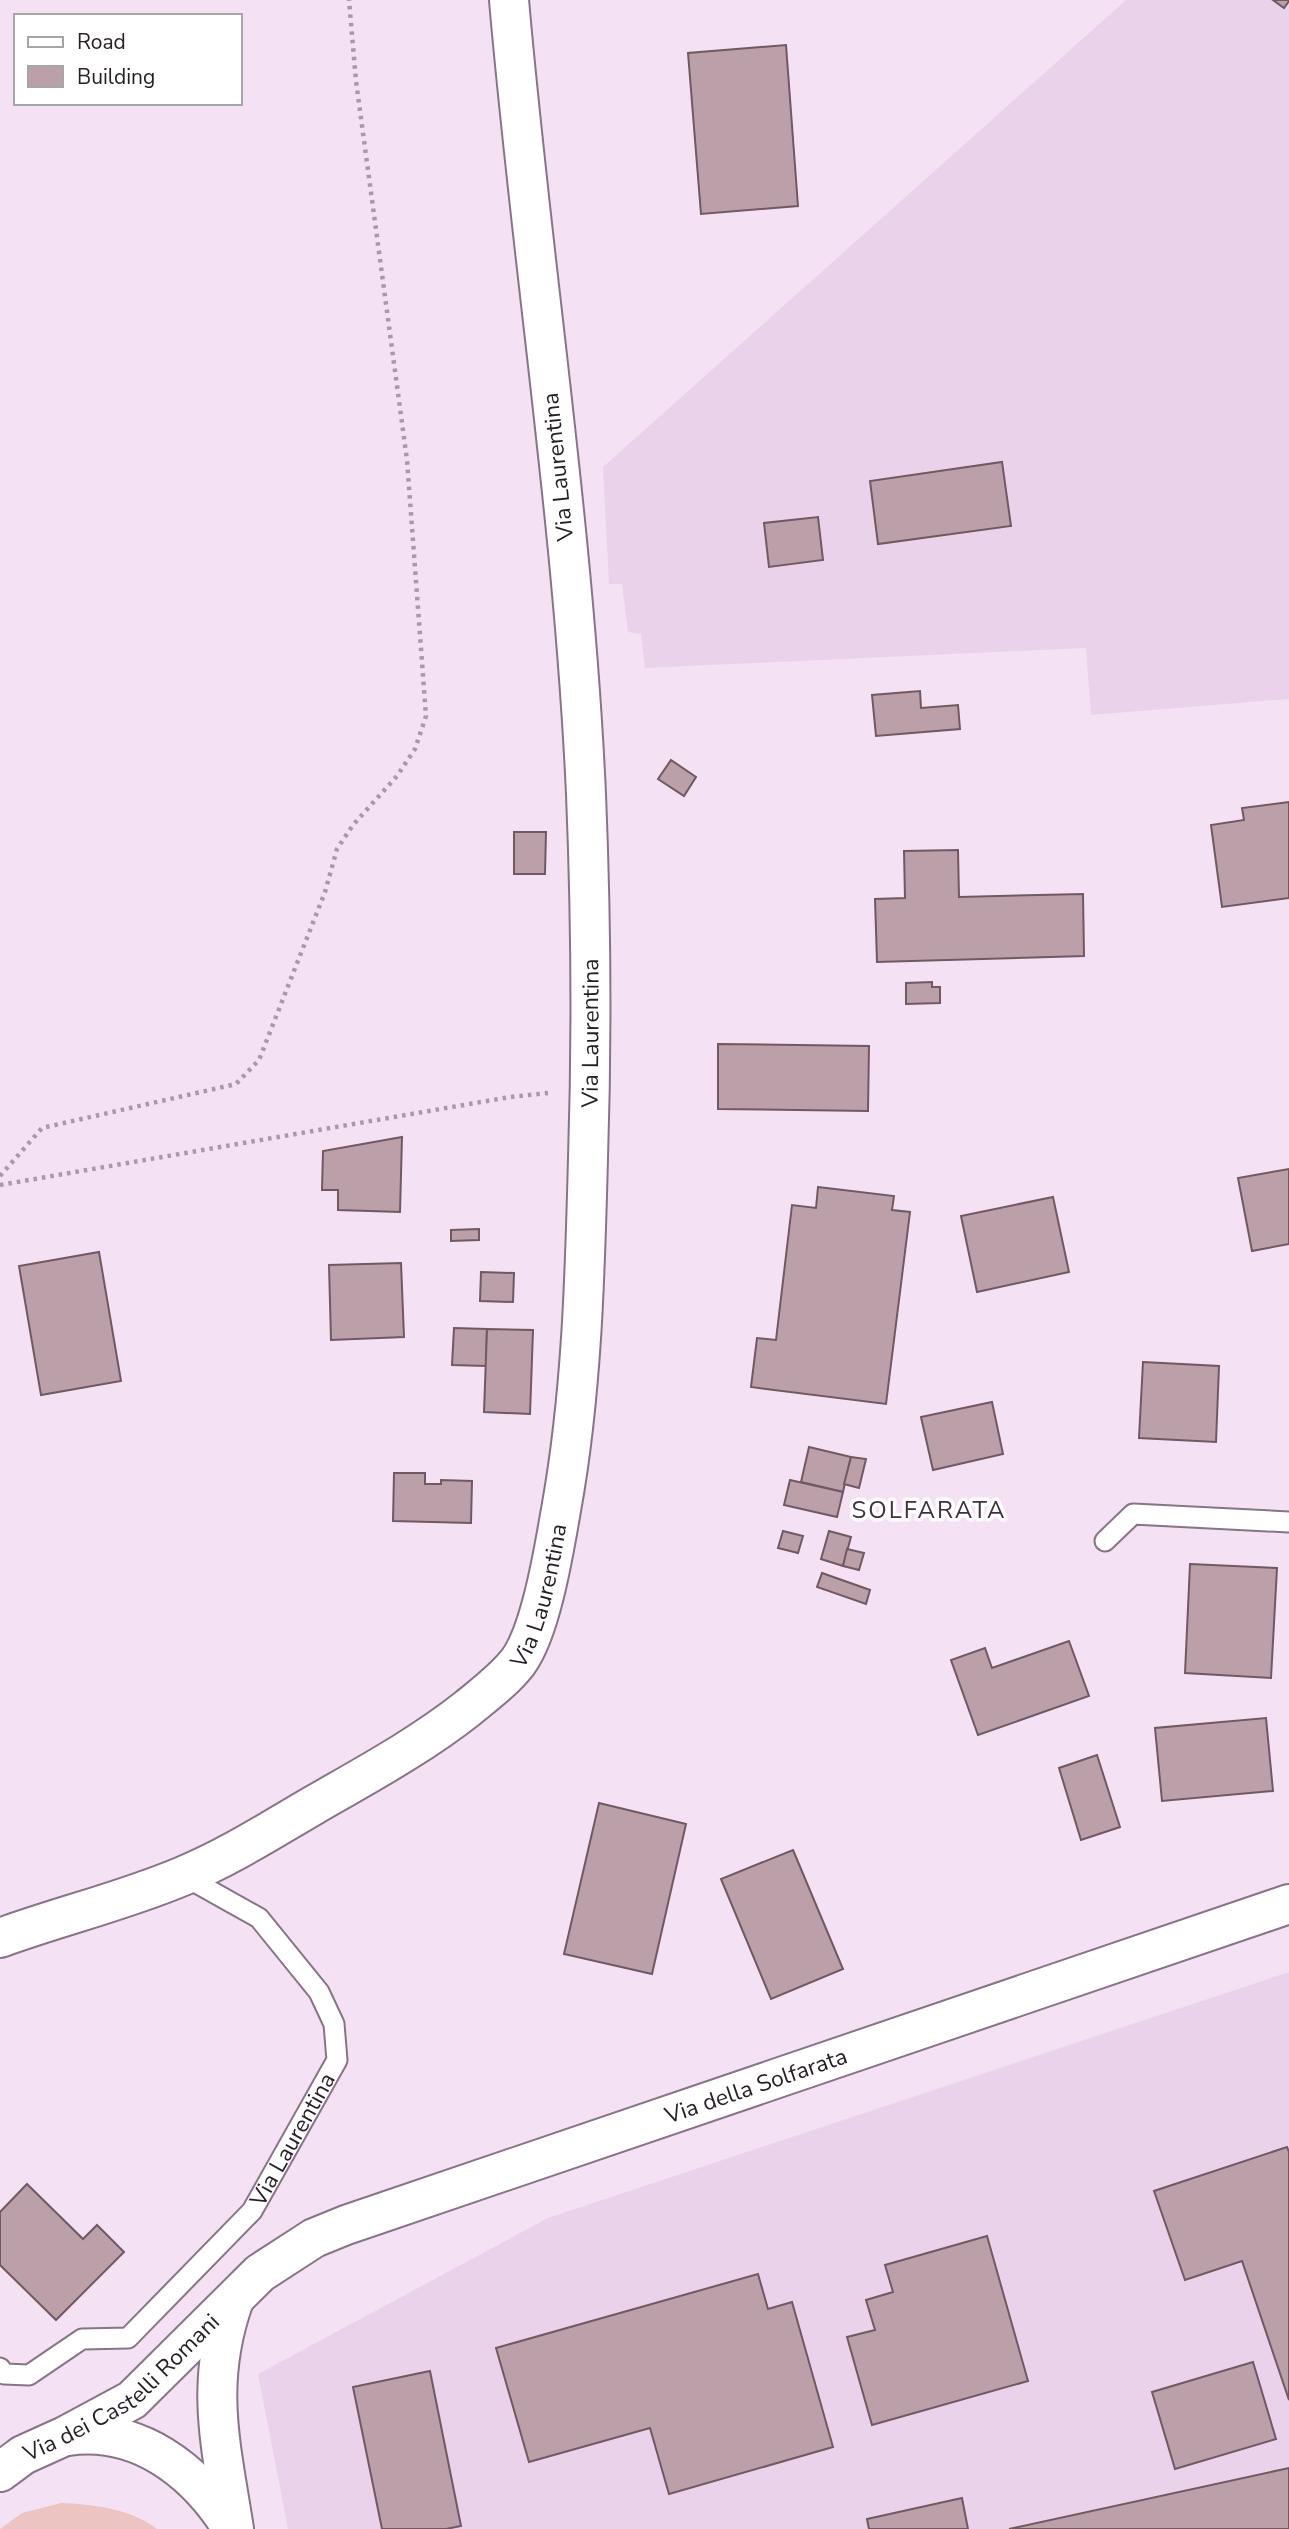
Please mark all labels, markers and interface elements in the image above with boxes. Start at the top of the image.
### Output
legend [14,14,242,105]
text: Road [77,28,126,56]
text: Building [77,63,155,91]
street label: Via Laurentina [535,391,581,544]
street label: Via Laurentina [574,958,606,1109]
district label: SOLFARATA [851,1494,1007,1526]
street label: Via Laurentina [502,1521,574,1675]
street label: Via della Solfarata [660,2040,851,2131]
street label: Via Laurentina [242,2067,342,2213]
street label: Via dei Castelli Romani [17,2306,226,2469]

